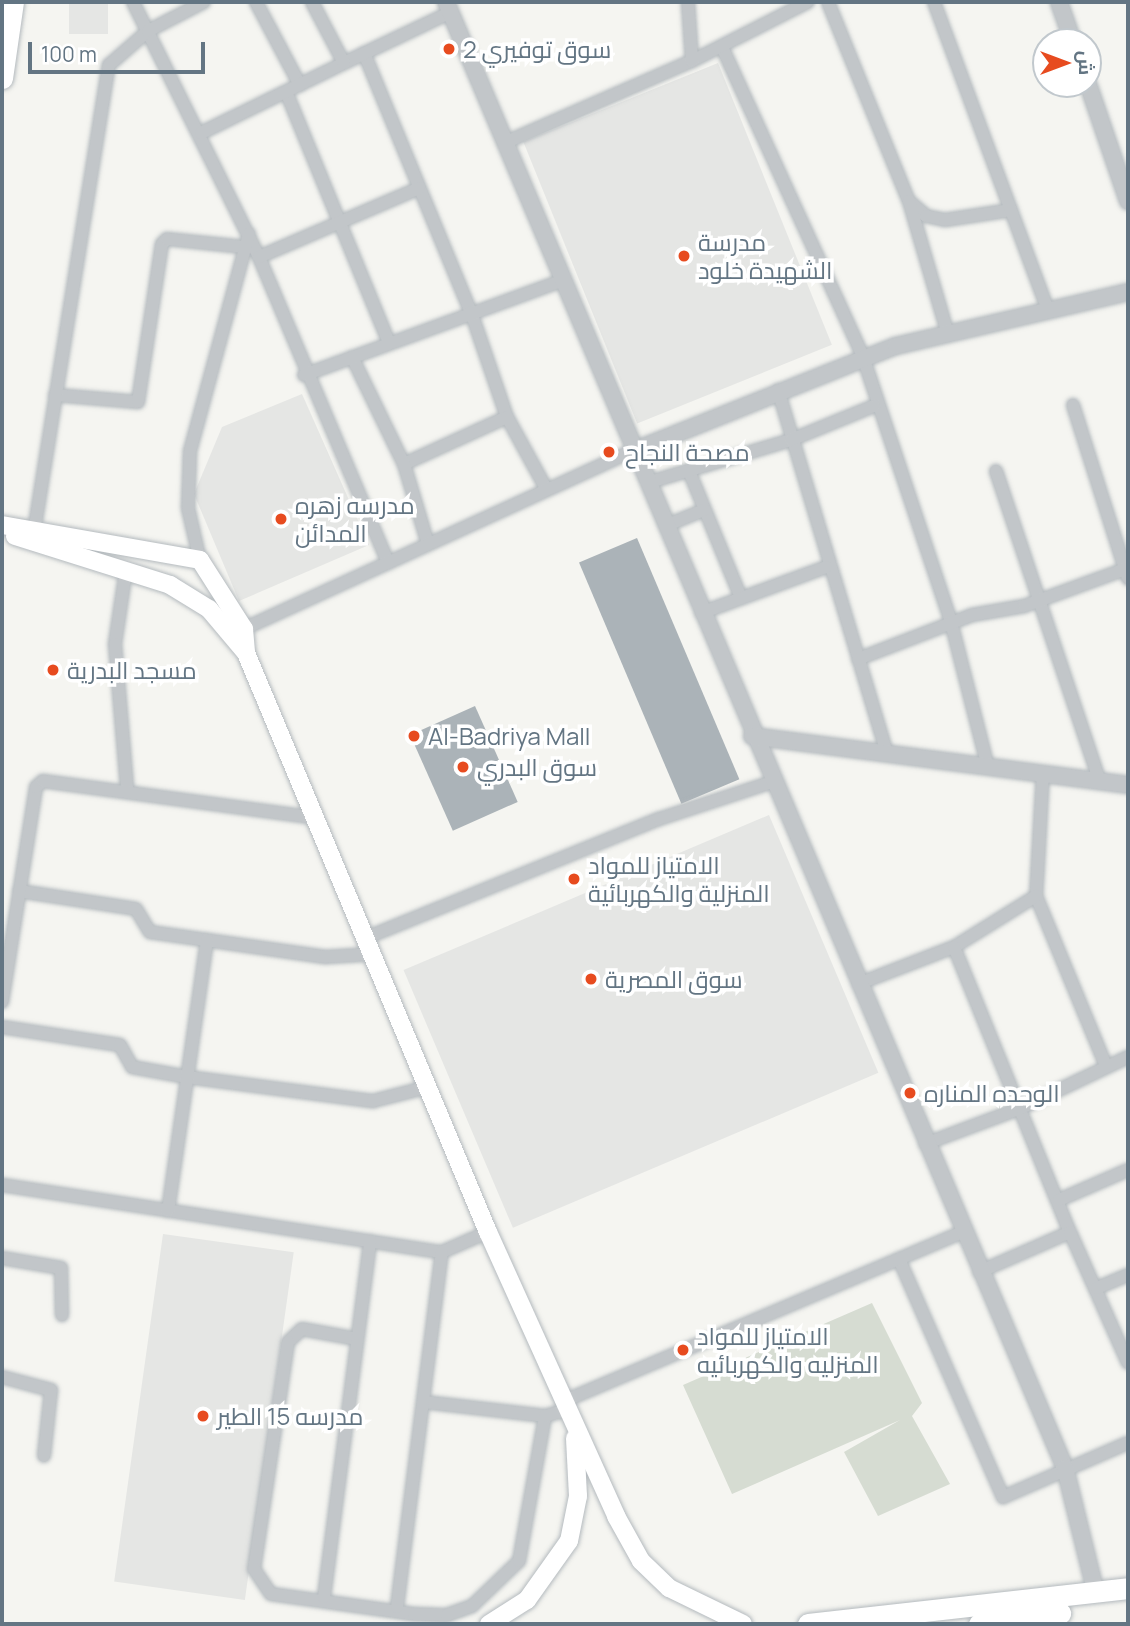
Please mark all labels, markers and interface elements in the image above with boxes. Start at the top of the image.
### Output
scale bar [32,28,208,72]
north arrow [1032,28,1102,98]
place label: سوق توفيري 2 [463,35,611,63]
text: 100 m [41,40,97,68]
marker: سوق توفيري 2 [441,41,457,57]
text: ش [1073,51,1099,75]
place label: مدرسة الشهيدة خلود [698,228,832,284]
marker: مدرسة الشهيدة خلود [676,248,692,264]
place label: مصحة النجاح [625,438,750,466]
marker: مصحة النجاح [599,442,619,462]
place label: مدرسه زهره المدائن [295,491,415,547]
marker: مدرسه زهره المدائن [273,511,289,527]
place label: مسجد البدرية [67,656,197,684]
marker: مسجد البدرية [45,662,61,678]
place label: Al-Badriya Mall [428,722,590,750]
marker: Al-Badriya Mall [406,728,422,744]
place label: سوق البدري [477,753,597,781]
marker: سوق البدري [455,759,471,775]
place label: الامتياز للمواد المنزلية والكهربائية [588,851,770,907]
marker: الامتياز للمواد المنزلية والكهربائية [566,871,582,887]
place label: سوق المصرية [605,965,743,993]
marker: سوق المصرية [583,971,599,987]
place label: الوحده المناره [924,1079,1060,1107]
marker: الوحده المناره [902,1085,918,1101]
place label: الامتياز للمواد المنزليه والكهربائيه [697,1322,879,1378]
marker: الامتياز للمواد المنزليه والكهربائيه [675,1342,691,1358]
place label: مدرسه 15 الطير [217,1402,363,1430]
marker: مدرسه 15 الطير [195,1408,211,1424]

